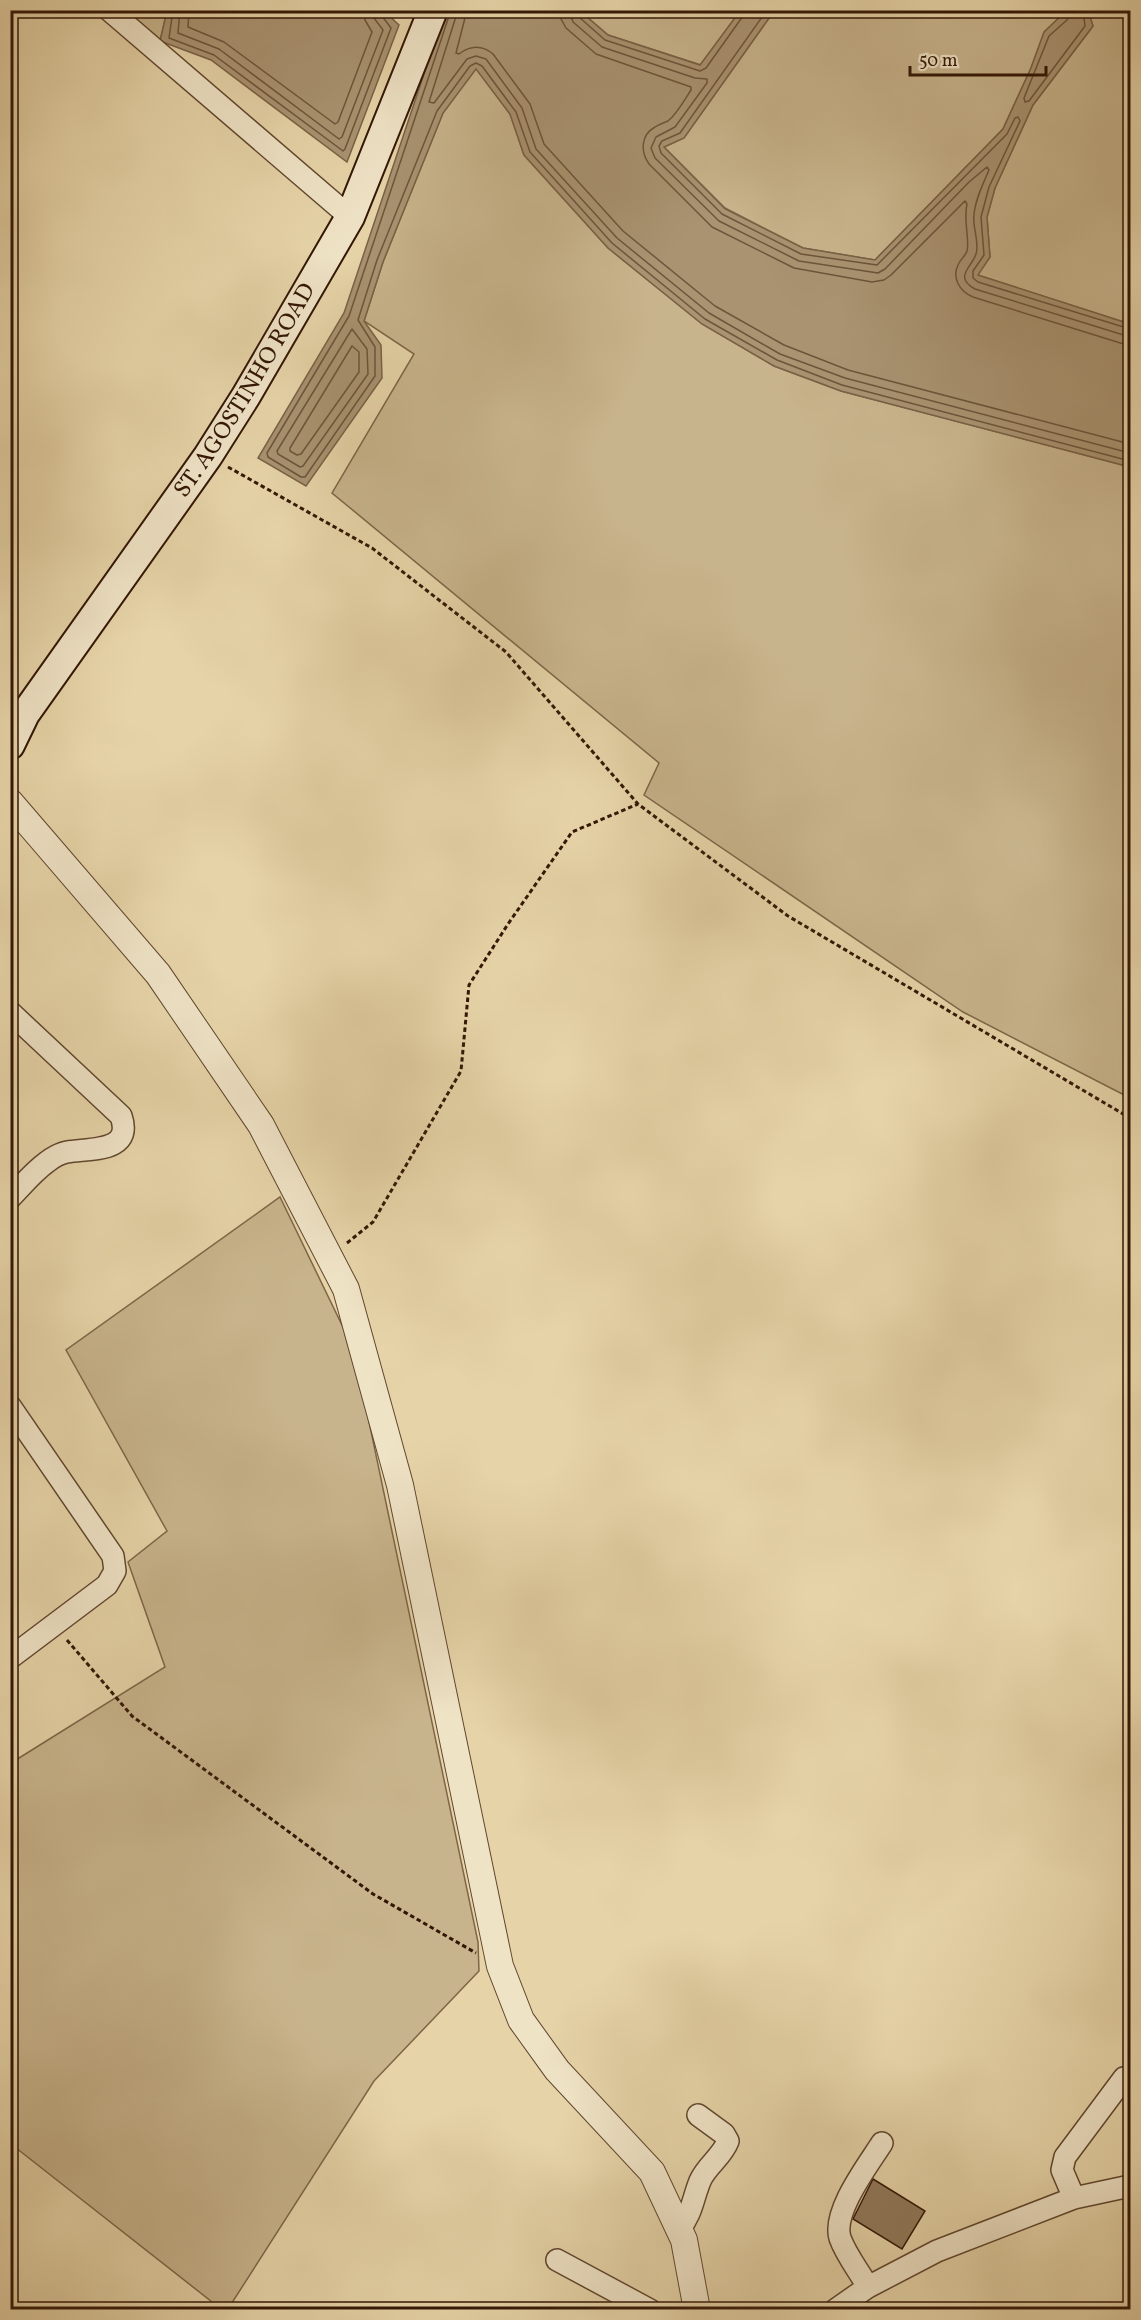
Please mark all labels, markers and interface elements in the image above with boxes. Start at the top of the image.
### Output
scale bar [910,39,1046,77]
text: 50 m [919,49,958,74]
street label: ST. AGOSTINHO ROAD [166,277,325,505]

